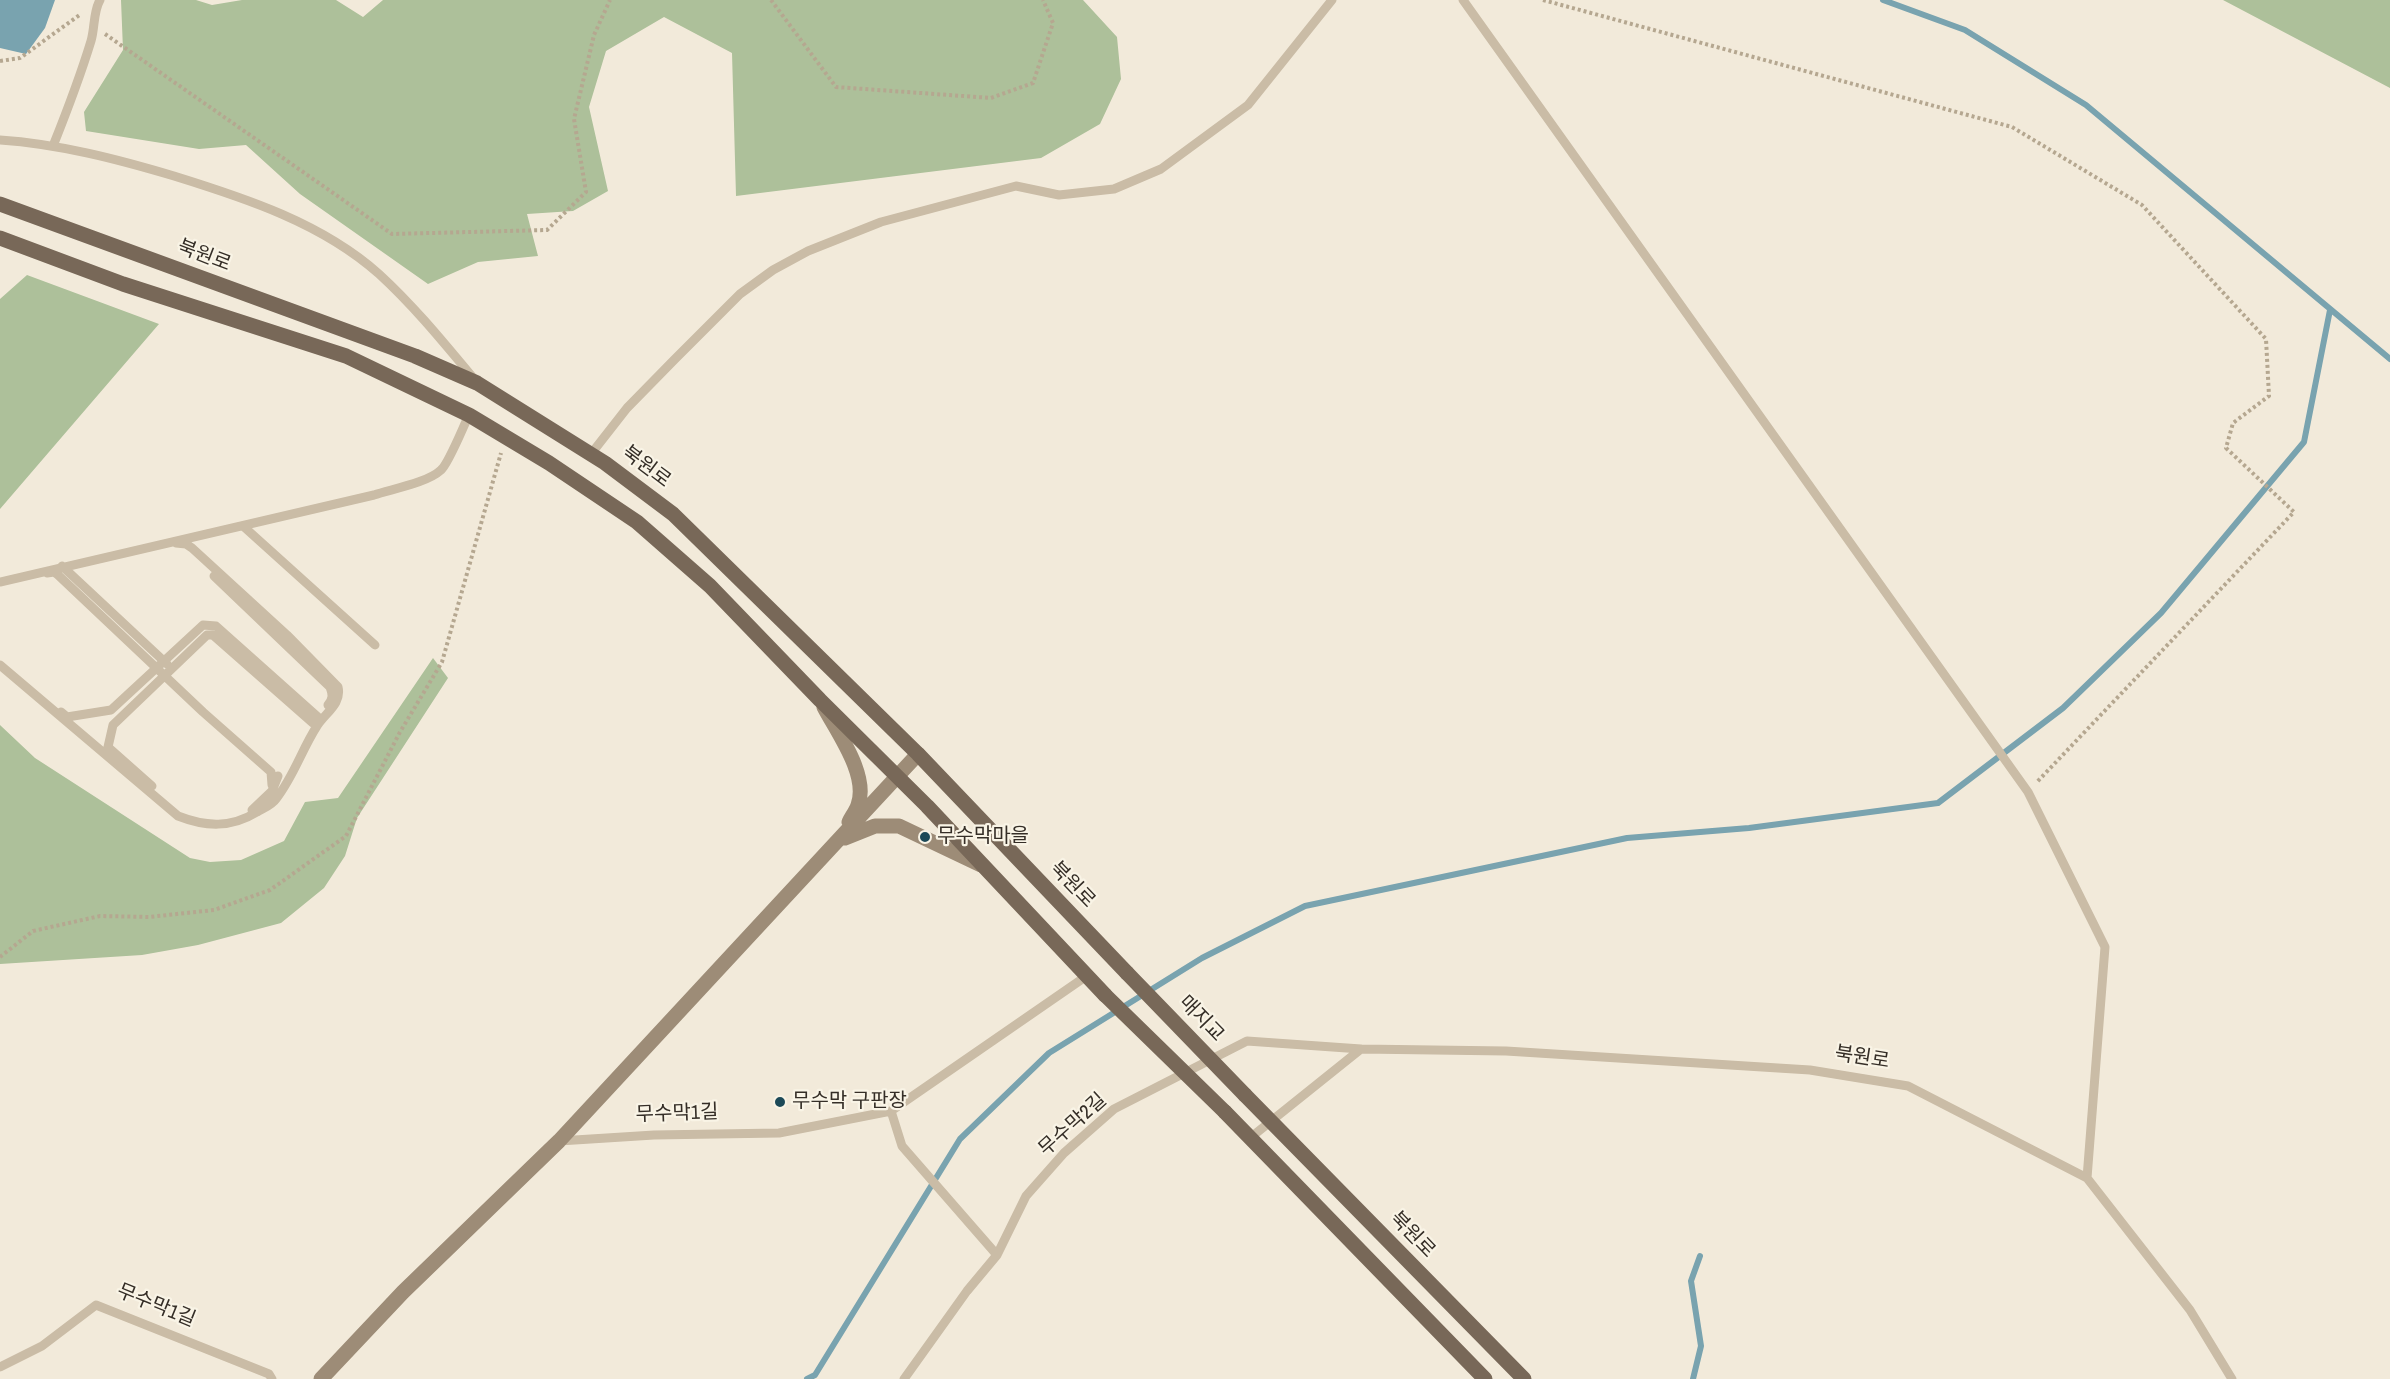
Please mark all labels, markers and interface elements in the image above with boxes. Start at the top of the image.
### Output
street label: 북원로 [174,235,234,277]
street label: 북원로 [617,441,675,493]
place label: 무수막마을 [937,825,1029,849]
marker: 무수막마을 [918,830,932,844]
street label: 북원로 [1044,857,1100,913]
street label: 매지교 [1173,991,1229,1047]
street label: 북원로 [1833,1042,1891,1074]
street label: 무수막2길 [1034,1088,1112,1162]
place label: 무수막 구판장 [792,1090,907,1114]
marker: 무수막 구판장 [773,1095,787,1109]
street label: 무수막1길 [635,1101,719,1127]
street label: 북원로 [1384,1207,1440,1263]
street label: 무수막1길 [113,1279,199,1333]

